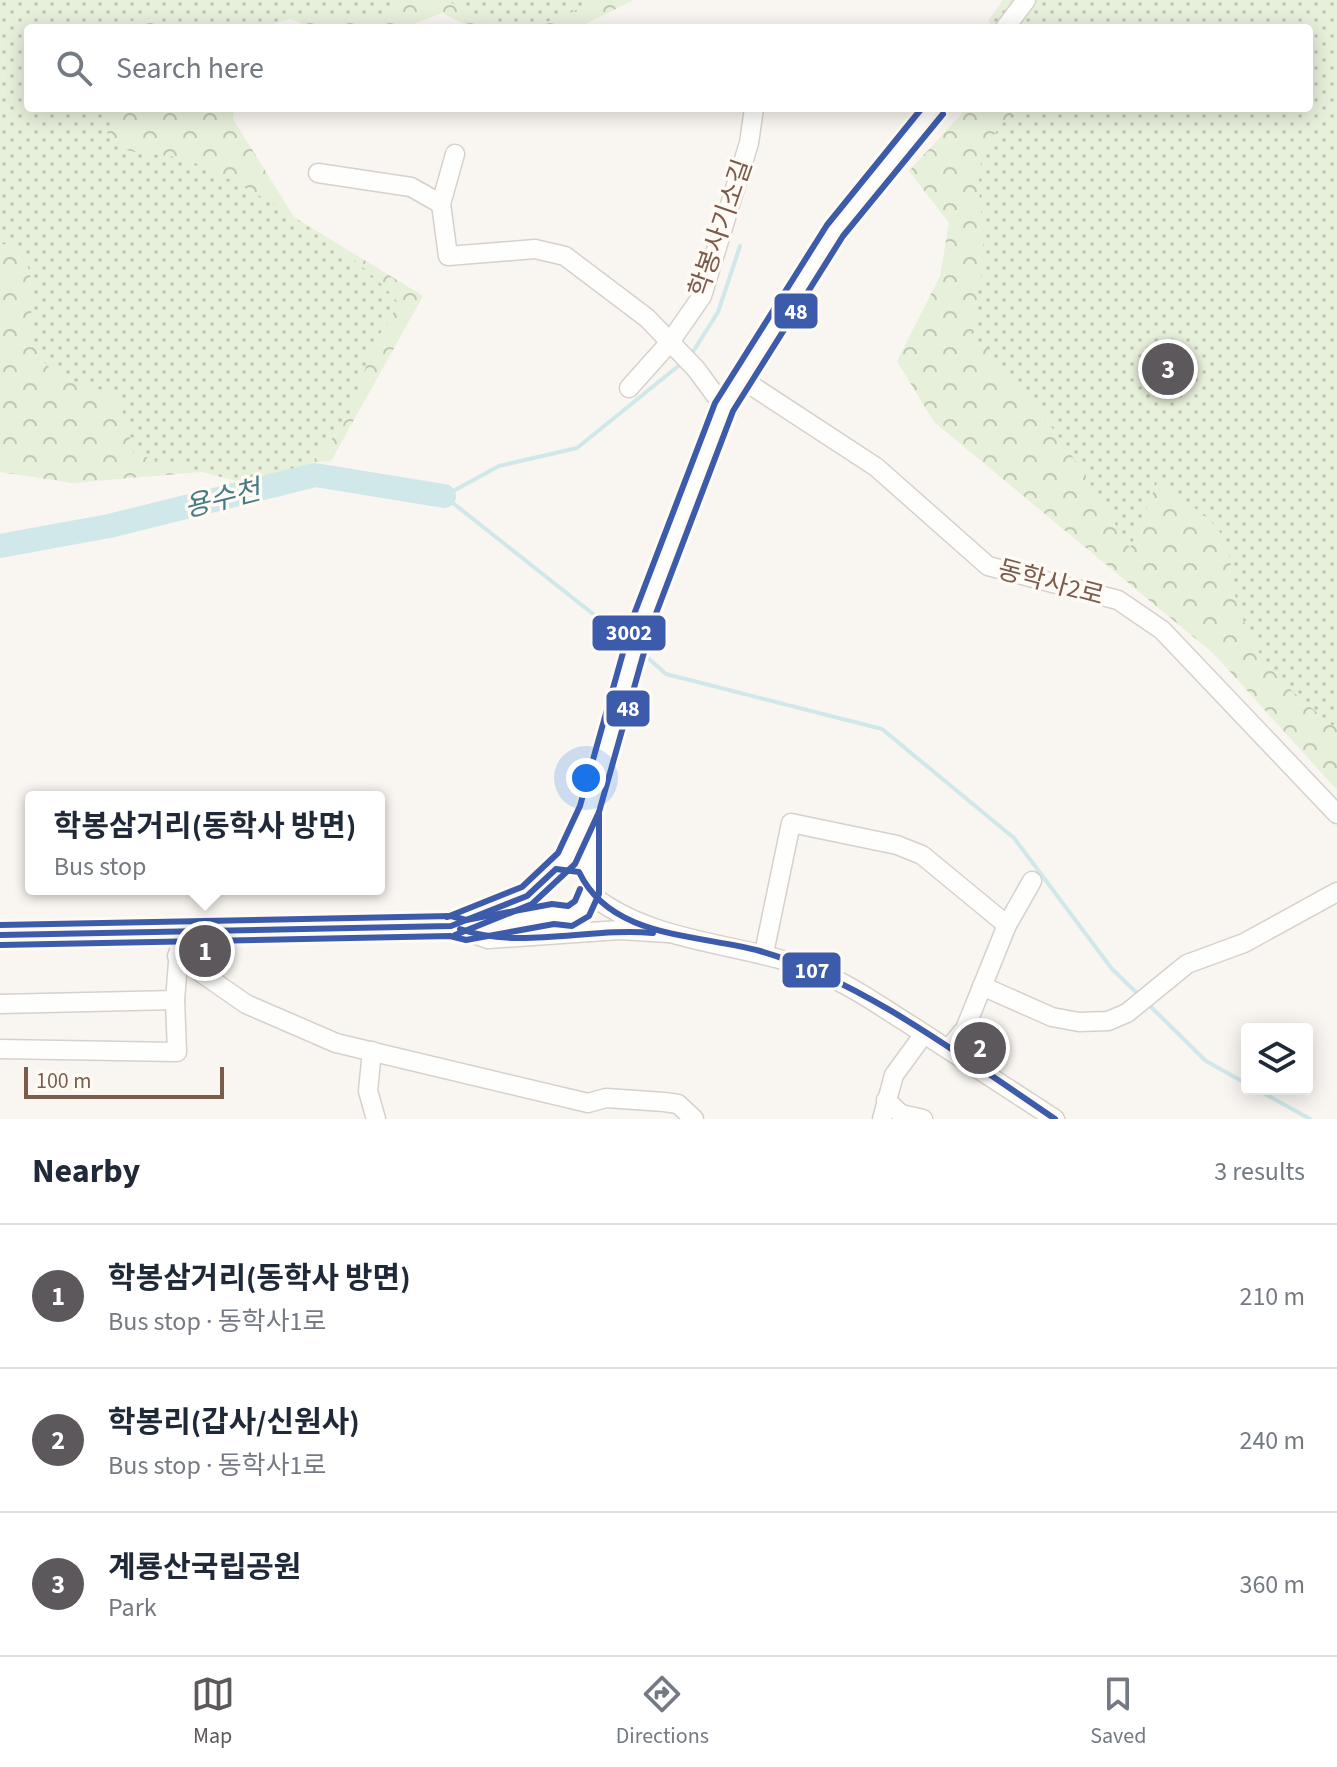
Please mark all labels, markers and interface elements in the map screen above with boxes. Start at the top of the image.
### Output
search box [24,24,1313,112]
icon: search [52,46,96,90]
text: Search here [116,47,264,90]
street label: 학봉사기소길 [680,154,761,302]
line badge: 48 [773,292,819,330]
text: 48 [784,296,808,328]
pin: 3 [1142,339,1194,399]
water label: 용수천 [180,469,268,528]
street label: 동학사2로 [994,551,1108,614]
line badge: 3002 [591,614,667,652]
text: 3002 [606,617,652,649]
line badge: 48 [605,689,651,728]
text: 48 [616,693,640,725]
your location [566,758,606,798]
popup [25,791,385,895]
text: 학봉삼거리(동학사 방면) [54,805,356,848]
text: Bus stop [54,848,147,885]
pin: 1 [179,921,231,981]
line badge: 107 [781,951,842,989]
text: 107 [795,955,829,987]
pin: 2 [954,1018,1006,1078]
map controls [1241,1023,1313,1095]
button: layers [1241,1023,1313,1095]
scale bar [24,1063,224,1099]
text: 100 m [36,1065,91,1097]
text: Nearby [32,1147,140,1196]
text: 3 results [1214,1153,1305,1190]
text: 학봉삼거리(동학사 방면) [108,1257,411,1300]
text: 1 [51,1278,65,1315]
text: 210 m [1239,1278,1305,1315]
text: Bus stop · 동학사1로 [108,1303,326,1340]
text: 학봉리(갑사/신원사) [108,1401,360,1444]
text: 2 [51,1422,65,1459]
text: 240 m [1239,1422,1305,1459]
text: Bus stop · 동학사1로 [108,1447,326,1484]
text: 계룡산국립공원 [108,1546,301,1589]
text: 3 [51,1566,65,1603]
text: 360 m [1239,1566,1305,1603]
text: Park [108,1589,157,1626]
tab: Map [191,1672,235,1752]
tab: Directions [616,1672,709,1752]
tab: Saved [1090,1672,1146,1752]

